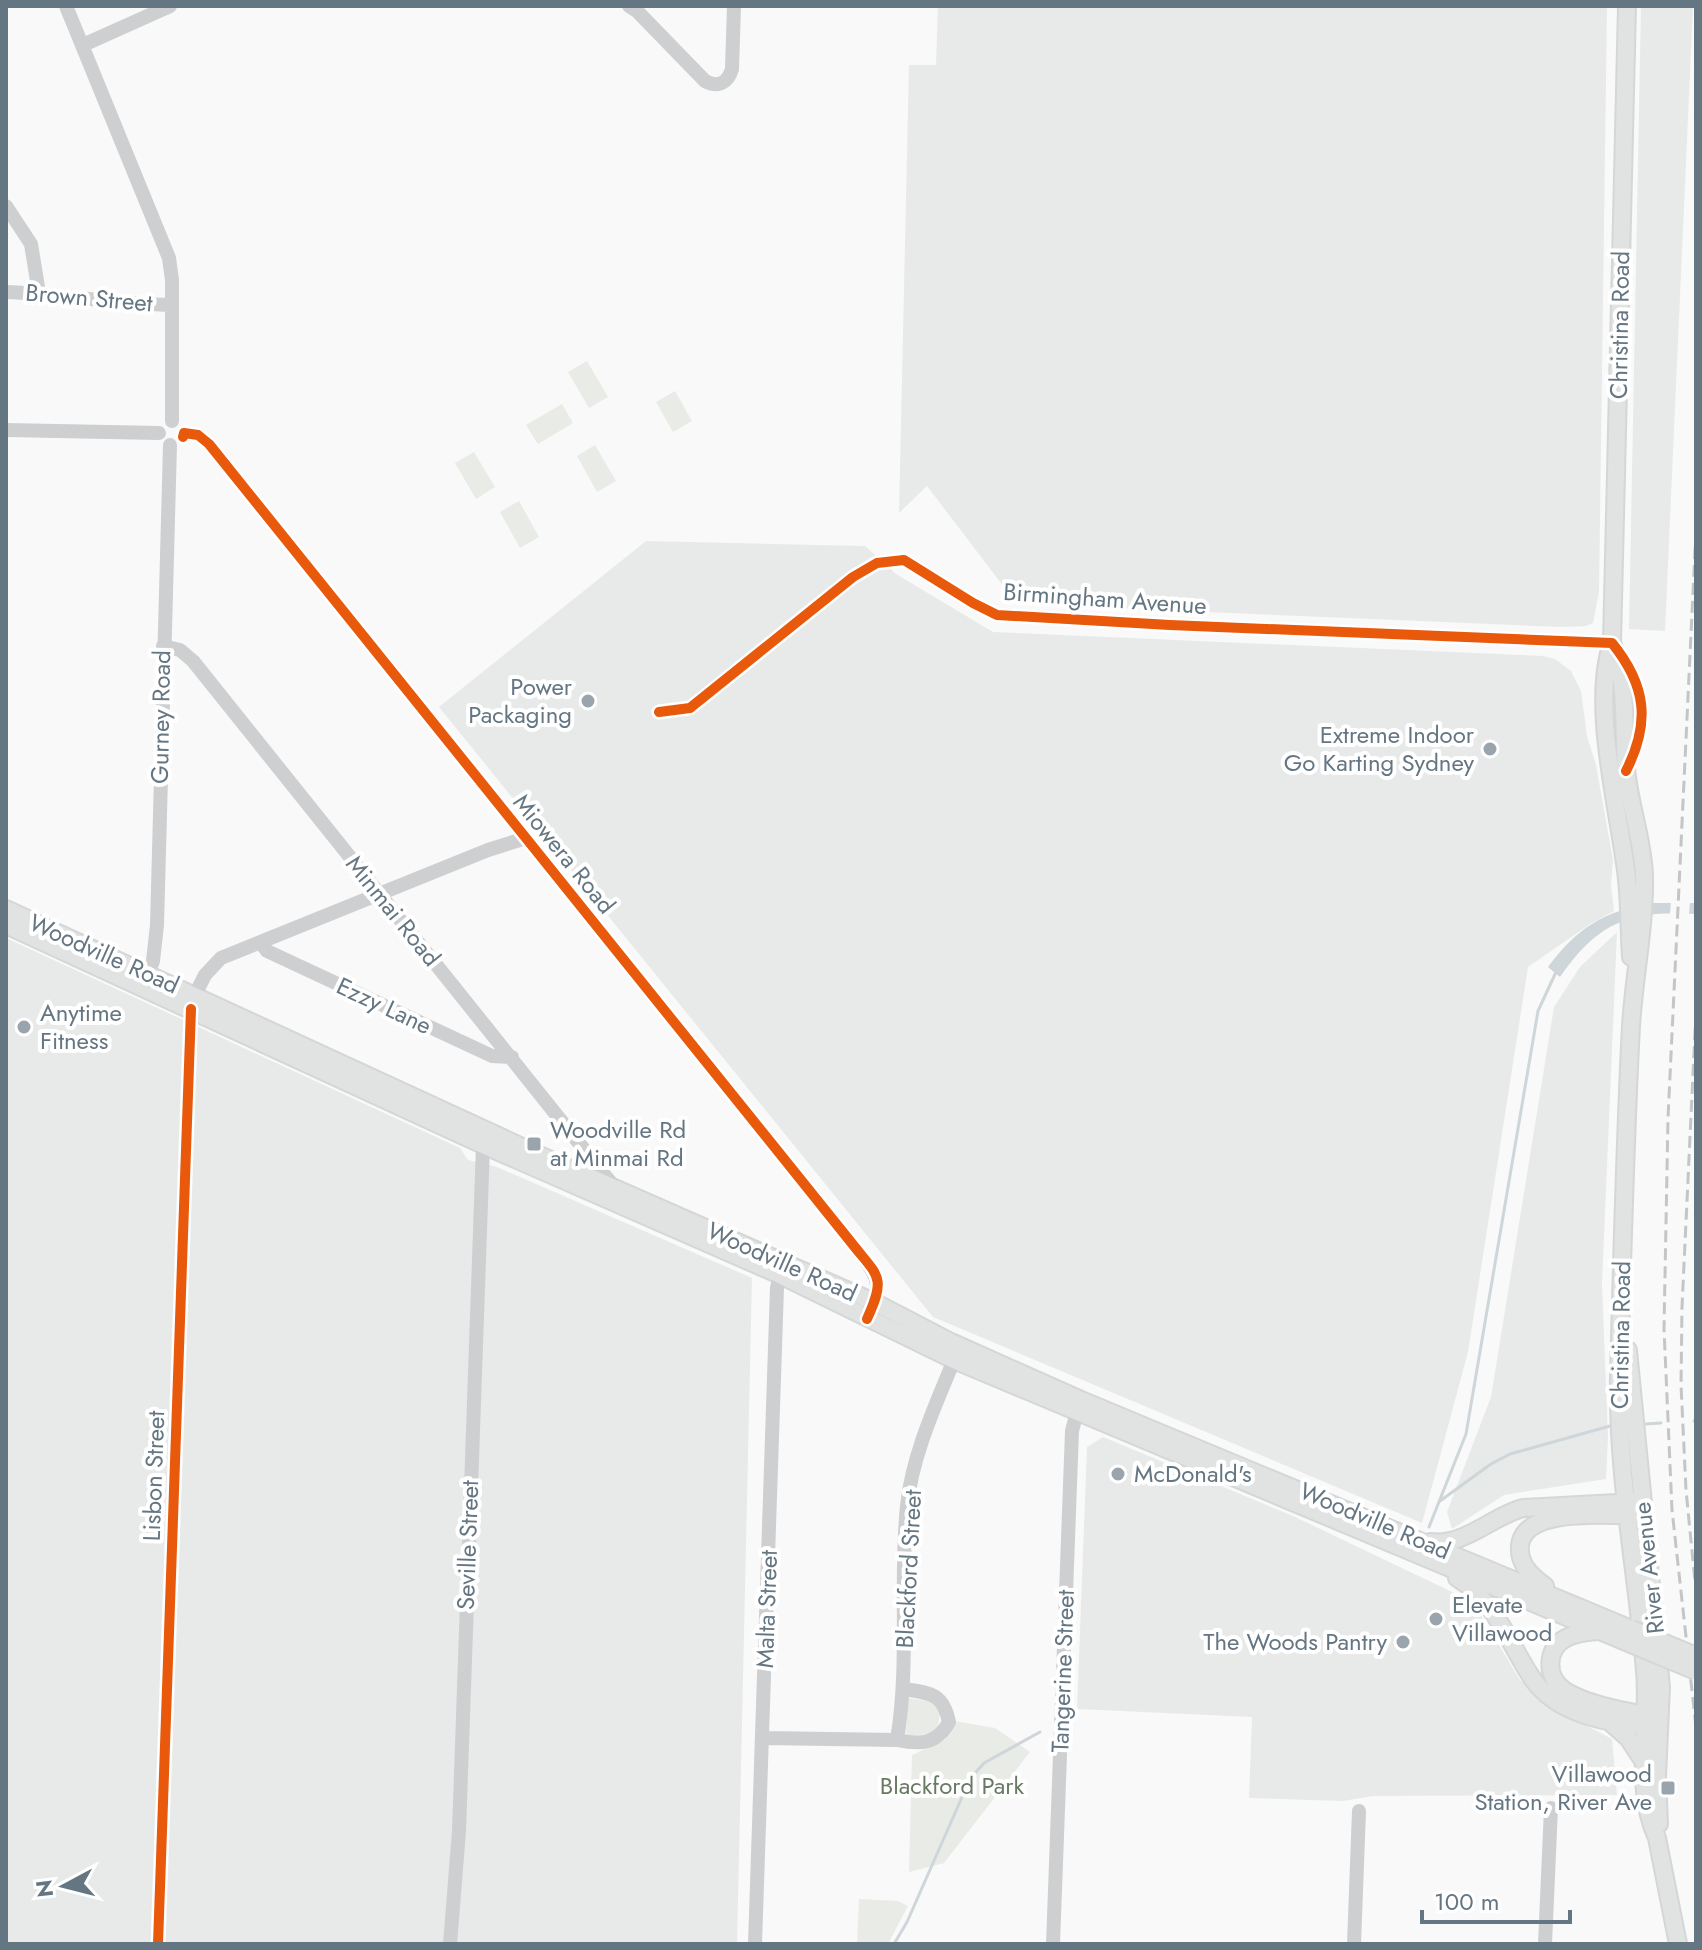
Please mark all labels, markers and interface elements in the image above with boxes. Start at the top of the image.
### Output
street label: Christina Road [1601,251,1638,399]
street label: Brown Street [24,275,154,321]
street label: Birmingham Avenue [1002,574,1208,623]
street label: Gurney Road [142,650,179,784]
place label: Power Packaging [468,669,573,732]
marker: Power Packaging [579,692,597,710]
place label: Extreme Indoor Go Karting Sydney [1284,717,1475,780]
marker: Extreme Indoor Go Karting Sydney [1481,740,1499,758]
street label: Miowera Road [505,786,624,921]
street label: Minmai Road [338,848,449,974]
street label: Woodville Road [24,905,185,1002]
street label: Ezzy Lane [331,968,438,1043]
place label: Anytime Fitness [40,995,122,1058]
marker: Anytime Fitness [15,1018,33,1036]
place label: Woodville Rd at Minmai Rd [550,1112,686,1175]
marker: Woodville Rd at Minmai Rd [525,1135,543,1153]
street label: Woodville Road [702,1213,863,1310]
street label: Christina Road [1602,1261,1639,1409]
street label: Lisbon Street [134,1410,173,1542]
place label: McDonald's [1134,1456,1252,1491]
marker: McDonald's [1109,1465,1127,1483]
street label: Woodville Road [1294,1473,1456,1568]
street label: Seville Street [448,1479,487,1610]
street label: Blackford Street [887,1489,930,1649]
street label: River Avenue [1624,1500,1673,1636]
street label: Malta Street [747,1549,786,1669]
place label: Elevate Villawood [1452,1587,1552,1650]
street label: Tangerine Street [1042,1589,1083,1753]
marker: Elevate Villawood [1427,1610,1445,1628]
place label: The Woods Pantry [1203,1624,1387,1659]
marker: The Woods Pantry [1394,1633,1412,1651]
place label: Villawood Station, River Ave [1474,1756,1652,1819]
park label: Blackford Park [880,1768,1025,1803]
marker: Villawood Station, River Ave [1659,1779,1677,1797]
north arrow [24,1846,104,1926]
scale bar [1422,1874,1570,1924]
text: N [27,1878,61,1899]
text: 100 m [1434,1884,1500,1919]

